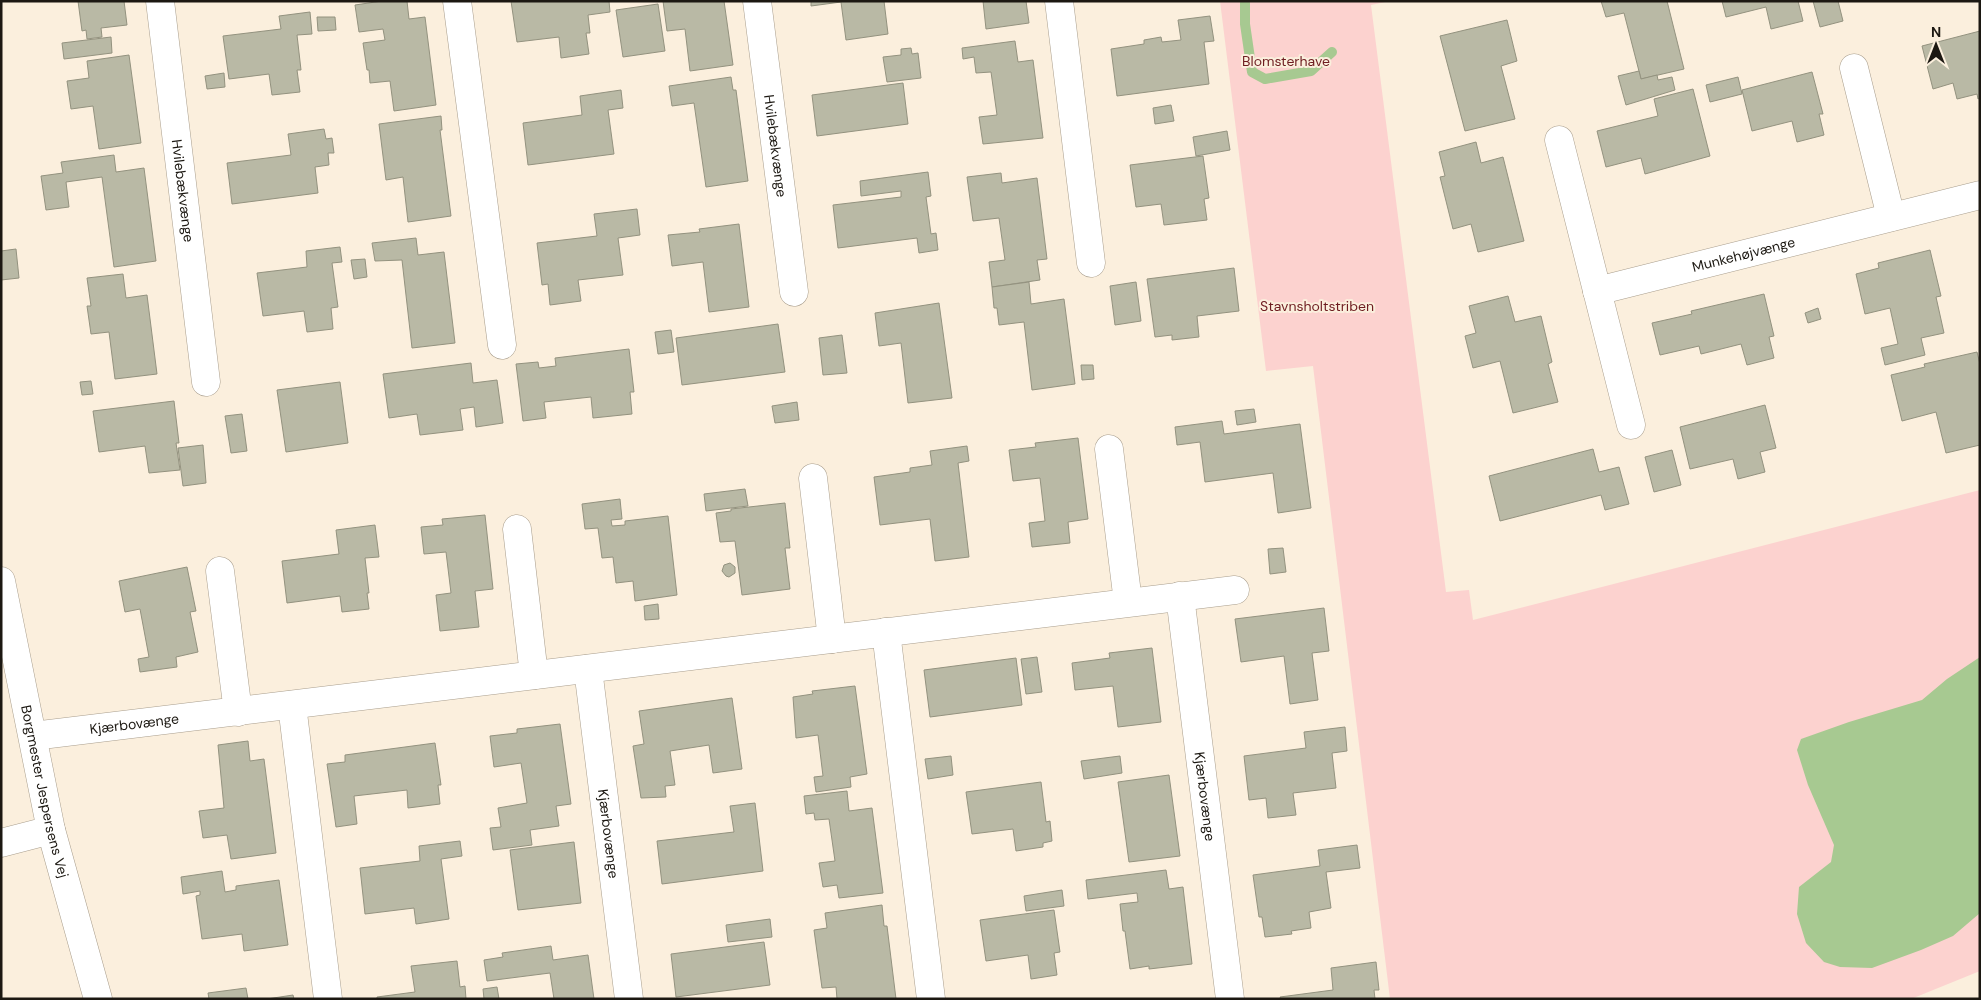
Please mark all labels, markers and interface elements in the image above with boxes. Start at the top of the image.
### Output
north arrow [1911,20,1961,70]
text: N [1931,23,1941,41]
park label: Blomsterhave [1242,52,1330,70]
street label: Hvilebækvænge [760,93,791,198]
street label: Hvilebækvænge [168,138,198,243]
street label: Munkehøjvænge [1690,233,1797,276]
park label: Stavnsholtstriben [1260,297,1374,315]
street label: Borgmester Jespersens Vej [17,704,73,880]
street label: Kjærbovænge [89,709,180,738]
street label: Kjærbovænge [1190,751,1219,842]
street label: Kjærbovænge [594,788,623,879]

